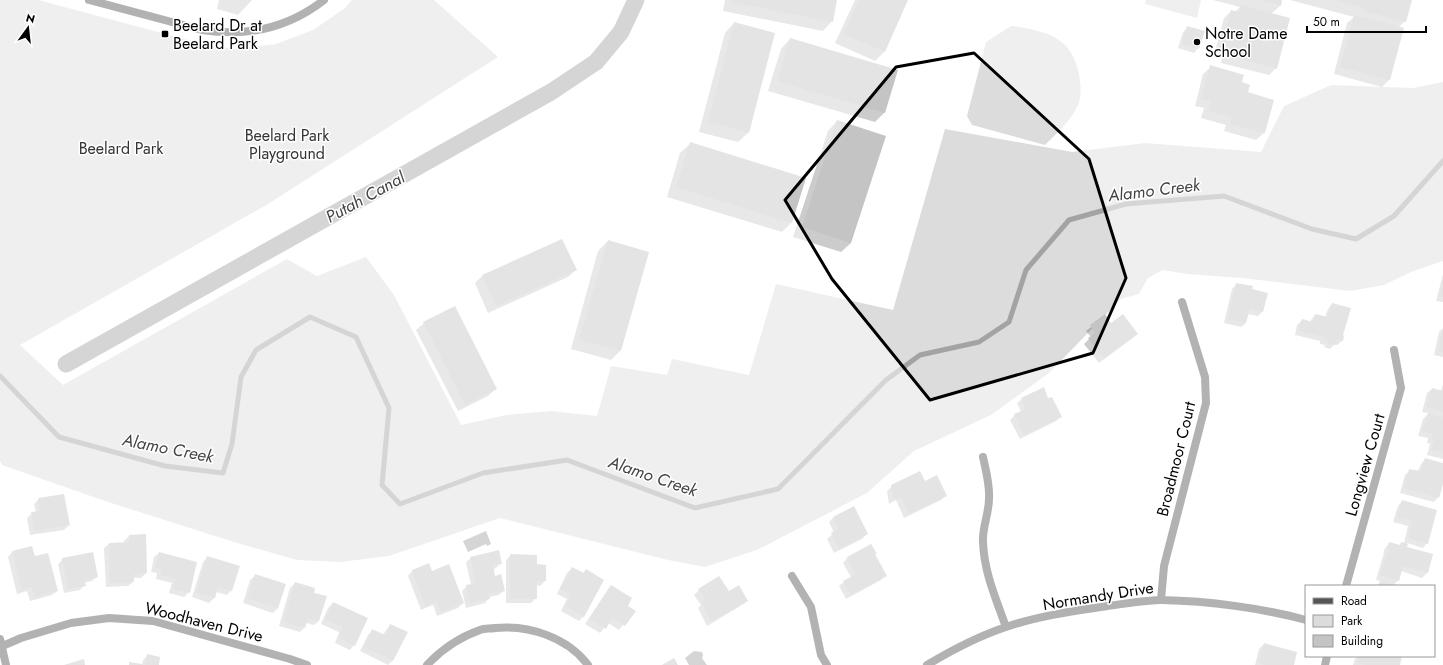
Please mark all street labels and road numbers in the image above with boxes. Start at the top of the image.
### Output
street label: Broadmoor Court [1151,399,1201,519]
street label: Longview Court [1339,411,1391,519]
street label: Normandy Drive [1041,576,1155,616]
street label: Woodhaven Drive [143,596,265,648]

